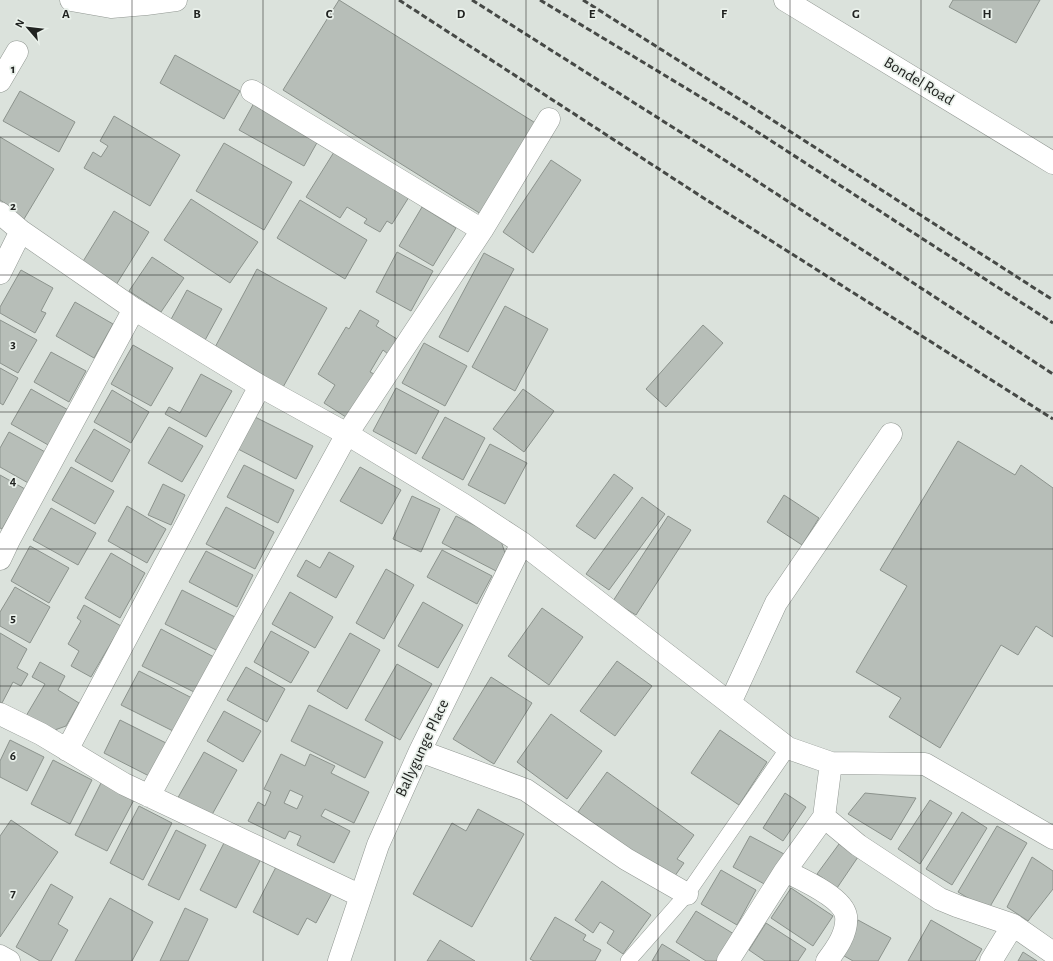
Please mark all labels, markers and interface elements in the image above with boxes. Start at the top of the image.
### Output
north arrow [8,8,48,48]
text: A [62,8,70,21]
text: B [193,8,201,21]
text: C [326,8,333,21]
text: D [457,8,466,21]
text: E [589,8,596,21]
text: F [721,8,728,21]
text: G [852,8,860,21]
text: H [982,8,992,21]
text: N [13,18,26,30]
street label: Bondel Road [881,54,957,108]
text: 1 [11,63,15,76]
text: 2 [10,200,16,213]
text: 3 [10,338,16,351]
text: 4 [10,475,17,488]
text: 5 [10,612,16,625]
street label: Ballygunge Place [392,697,452,800]
text: 6 [10,750,16,763]
text: 7 [10,887,16,900]

